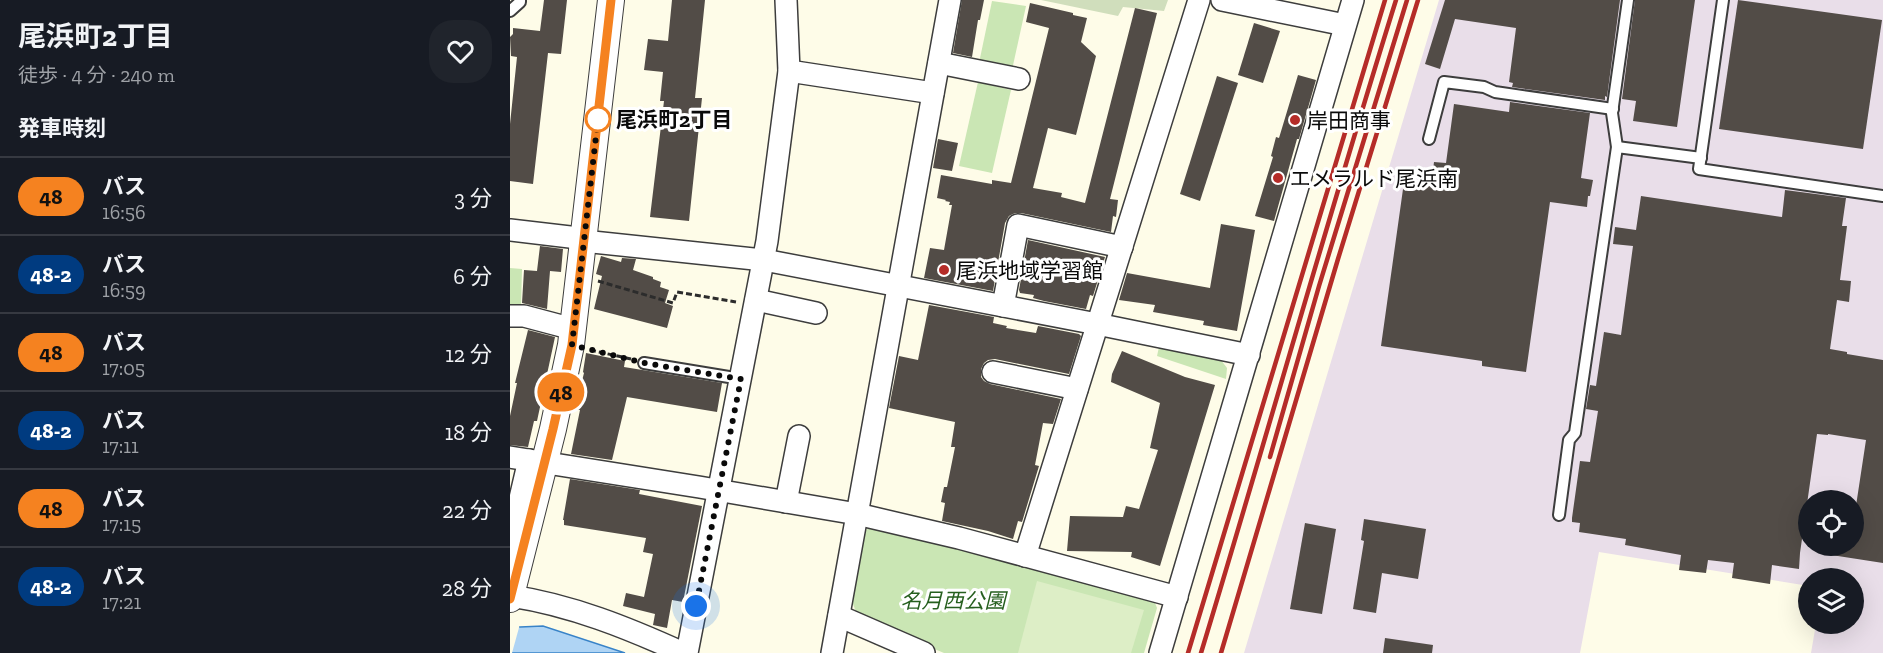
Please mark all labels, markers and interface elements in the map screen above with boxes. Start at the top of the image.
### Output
text: 尾浜町2丁目 [18,20,173,53]
button: heart [429,20,492,83]
text: 徒歩 · 4 分 · 240 m [18,63,175,87]
marker: 尾浜町2丁目 [585,106,611,132]
place label: 尾浜町2丁目 [616,107,732,132]
place label: 岸田商事 [1307,108,1391,133]
marker: 岸田商事 [1288,113,1302,127]
text: 発車時刻 [18,115,106,142]
place label: エメラルド尾浜南 [1290,166,1458,191]
marker: エメラルド尾浜南 [1271,171,1285,185]
text: バス [102,173,146,200]
text: 48 [39,184,63,209]
text: 3 分 [454,185,492,212]
text: 16:56 [102,200,146,224]
text: バス [102,251,146,278]
place label: 尾浜地域学習館 [956,258,1103,283]
text: 48-2 [30,262,72,287]
text: 6 分 [453,263,492,290]
marker: 尾浜地域学習館 [937,263,951,277]
text: 16:59 [102,278,146,302]
text: バス [102,329,146,356]
text: 48 [39,340,63,365]
text: 12 分 [445,341,492,368]
text: 17:05 [102,356,145,380]
line badge: 48 [534,372,588,412]
text: 48 [549,380,573,405]
text: バス [102,407,146,434]
text: 48-2 [30,418,72,443]
text: 18 分 [445,419,492,446]
text: 17:11 [102,434,139,458]
text: バス [102,485,146,512]
map controls [1798,490,1864,634]
button: locate [1798,490,1864,556]
text: 48 [39,496,63,521]
text: 22 分 [442,497,492,524]
text: 17:15 [102,512,141,536]
text: バス [102,563,146,590]
button: layers [1798,568,1864,634]
text: 48-2 [30,574,72,599]
text: 28 分 [442,575,492,602]
park label: 名月西公園 [901,588,1008,613]
text: 17:21 [102,590,141,614]
your location [681,591,711,621]

